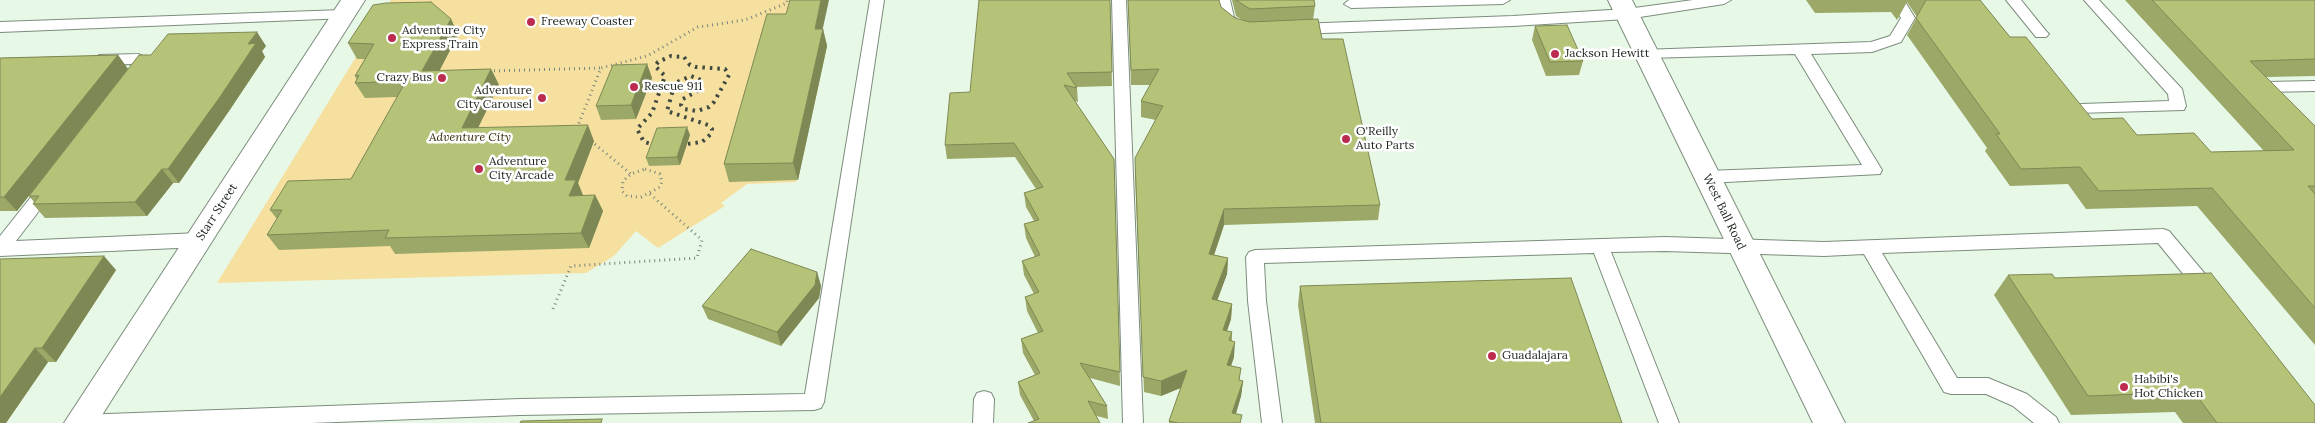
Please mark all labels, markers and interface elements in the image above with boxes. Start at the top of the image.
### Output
place label: Freeway Coaster [541,15,634,29]
marker: Freeway Coaster [525,16,537,28]
place label: Adventure City Express Train [402,24,486,52]
marker: Adventure City Express Train [386,32,398,44]
place label: Jackson Hewitt [1565,47,1649,61]
marker: Jackson Hewitt [1549,48,1561,60]
place label: Crazy Bus [377,71,432,85]
marker: Crazy Bus [436,72,448,84]
place label: Rescue 911 [644,80,702,94]
marker: Rescue 911 [628,81,640,93]
place label: Adventure City Carousel [457,84,532,112]
marker: Adventure City Carousel [536,92,548,104]
place label: O'Reilly Auto Parts [1356,125,1414,153]
park label: Adventure City [429,131,511,145]
marker: O'Reilly Auto Parts [1340,133,1352,145]
place label: Adventure City Arcade [489,155,554,183]
marker: Adventure City Arcade [473,163,485,175]
street label: West Ball Road [1699,172,1749,252]
street label: Starr Street [193,181,241,243]
place label: Guadalajara [1502,349,1568,363]
marker: Guadalajara [1486,350,1498,362]
place label: Habibi's Hot Chicken [2134,373,2203,401]
marker: Habibi's Hot Chicken [2118,381,2130,393]

